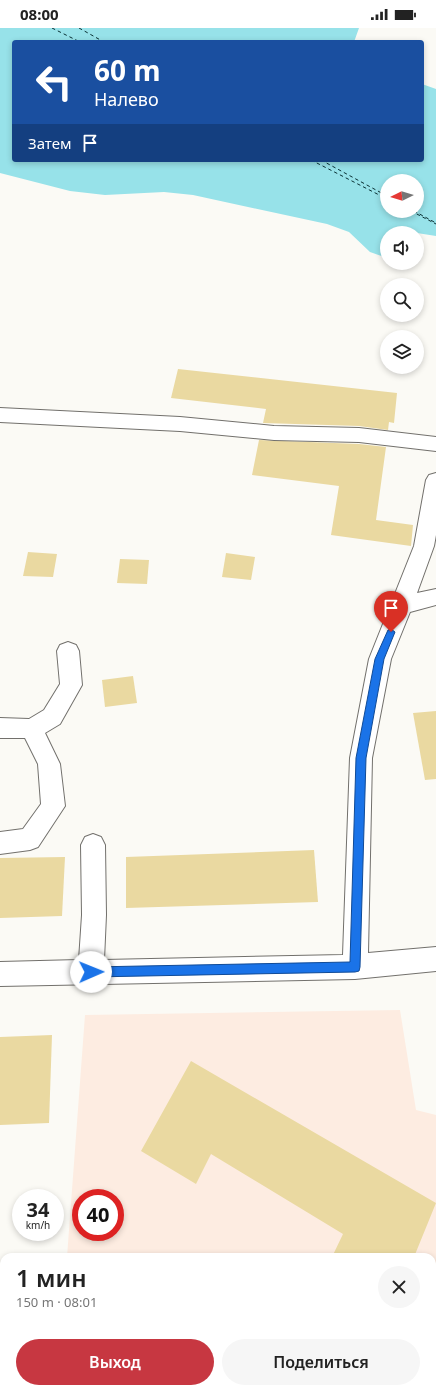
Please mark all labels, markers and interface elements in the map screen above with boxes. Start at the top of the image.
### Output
text: 08:00 [20,4,59,24]
text: 60 m [94,51,161,89]
icon: left [28,56,80,108]
text: Налево [94,87,159,111]
icon: arrive [79,132,101,154]
text: Затем [28,133,71,153]
north arrow [380,174,424,218]
map controls [380,174,424,374]
button: sound [380,226,424,270]
button: search [380,278,424,322]
button: layers [380,330,424,374]
pin [374,591,408,632]
icon: arrive [380,597,402,619]
position arrow [70,951,112,993]
speed limit sign: 40 [72,1189,124,1241]
text: 34 [27,1196,49,1223]
text: km/h [26,1218,50,1232]
text: 1 мин [16,1261,87,1294]
button: close [378,1266,420,1308]
text: 150 m · 08:01 [16,1293,97,1311]
button: Выход [16,1339,214,1385]
button: Поделиться [222,1339,420,1385]

